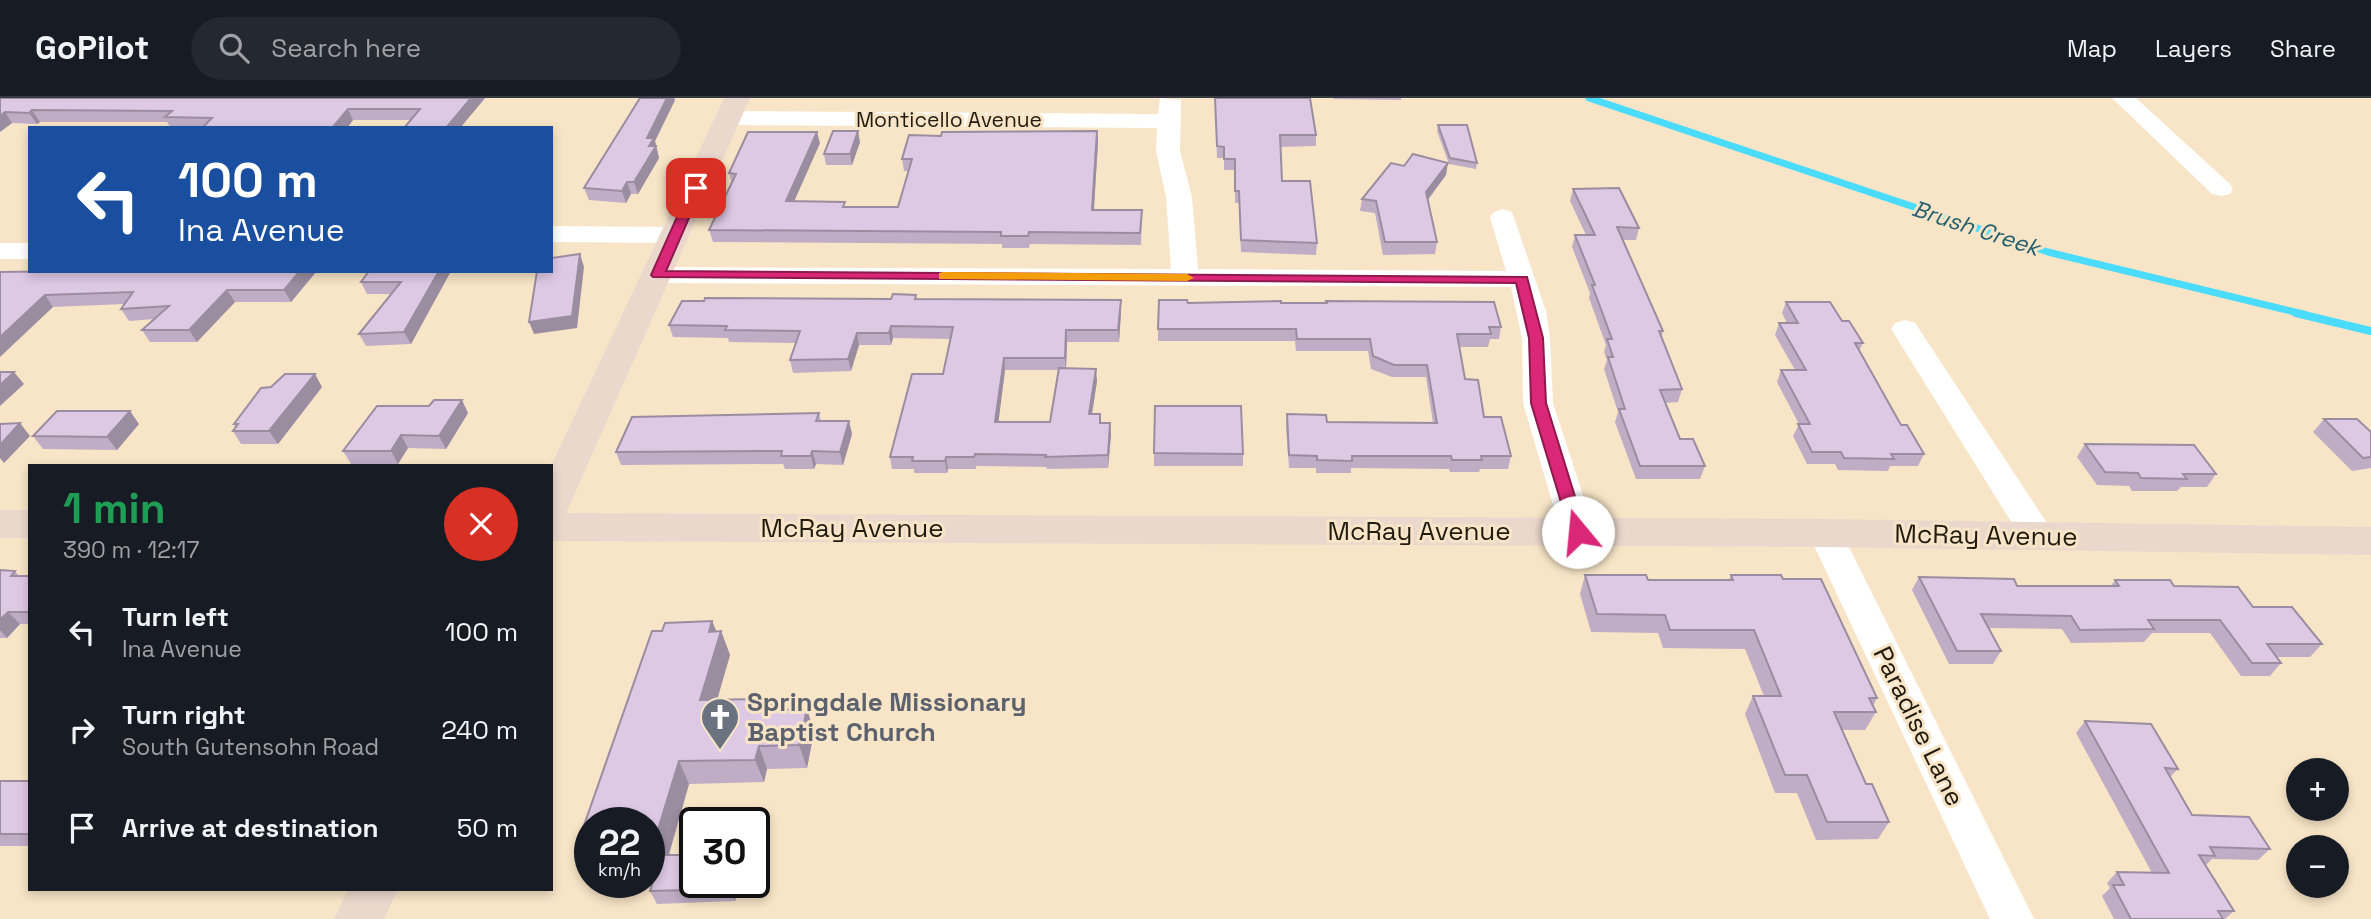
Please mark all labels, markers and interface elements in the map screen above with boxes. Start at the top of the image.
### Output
search box [191,17,681,80]
text: GoPilot [35,27,149,69]
icon: search [215,29,253,67]
text: Search here [271,31,421,65]
text: Map [2067,33,2117,64]
text: Layers [2155,33,2232,64]
text: Share [2270,33,2336,64]
street label: Monticello Avenue [856,106,1042,133]
text: 100 m [178,149,318,211]
icon: left [63,154,154,245]
pin [666,158,726,218]
icon: arrive [677,169,715,207]
water label: Brush Creek [1908,193,2046,264]
text: Ina Avenue [178,210,345,250]
text: 1 min [63,482,166,535]
button: close [444,487,518,561]
position arrow [1541,495,1615,569]
street label: McRay Avenue [760,511,944,545]
street label: McRay Avenue [1327,514,1511,548]
street label: McRay Avenue [1894,516,2078,554]
text: 390 m · 12:17 [63,535,199,565]
text: Turn left [122,600,229,634]
icon: left [63,613,101,651]
text: 100 m [445,615,518,649]
text: Ina Avenue [122,634,242,664]
street label: Paradise Lane [1866,641,1972,811]
place label: Springdale Missionary Baptist Church [747,685,1027,749]
church icon: Springdale Missionary Baptist Church [699,696,741,751]
text: Turn right [122,698,246,732]
icon: right [63,711,101,749]
text: 240 m [441,713,518,747]
text: South Gutensohn Road [122,732,379,762]
map controls [2286,758,2349,898]
button: + [2286,758,2349,821]
speed limit sign: 30 [679,807,770,898]
icon: arrive [63,809,101,847]
text: Arrive at destination [122,811,379,845]
text: 50 m [457,811,518,845]
text: 22 [599,821,640,865]
button: − [2286,835,2349,898]
text: km/h [598,858,641,881]

